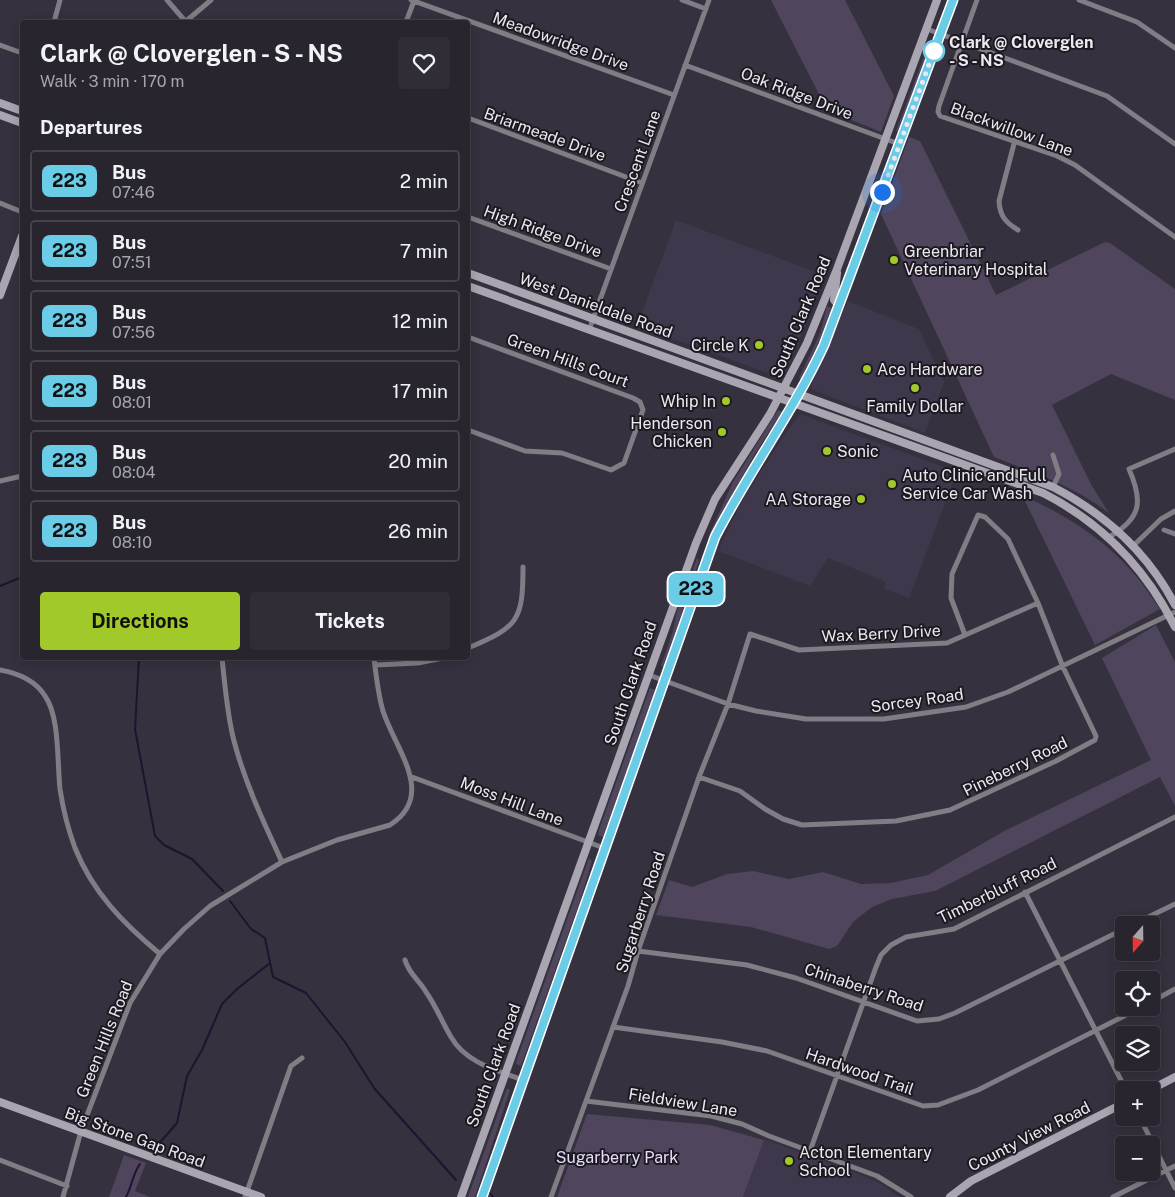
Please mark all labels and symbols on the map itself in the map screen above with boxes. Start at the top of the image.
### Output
street label: Meadowridge Drive [490,8,631,75]
place label: Clark @ Cloverglen - S - NS [949,33,1093,70]
marker: Clark @ Cloverglen - S - NS [923,40,945,62]
street label: Oak Ridge Drive [738,63,855,124]
street label: Blackwillow Lane [948,98,1076,160]
street label: Briarmeade Drive [481,104,608,165]
street label: Crescent Lane [610,108,665,215]
your location [870,180,895,205]
street label: High Ridge Drive [481,201,604,262]
place label: Greenbriar Veterinary Hospital [904,242,1048,279]
street label: South Clark Road [766,254,835,381]
marker: Greenbriar Veterinary Hospital [888,254,900,266]
street label: West Danieldale Road [517,269,675,342]
street label: Green Hills Court [504,330,631,391]
place label: Circle K [691,336,749,355]
marker: Circle K [753,339,765,351]
place label: Ace Hardware [877,360,983,379]
marker: Ace Hardware [861,363,873,375]
marker: Family Dollar [909,382,921,394]
place label: Whip In [660,392,716,411]
marker: Whip In [720,395,732,407]
place label: Family Dollar [866,397,964,416]
place label: Henderson Chicken [630,414,712,451]
marker: Henderson Chicken [716,426,728,438]
place label: Sonic [837,442,879,461]
marker: Sonic [821,445,833,457]
place label: Auto Clinic and Full Service Car Wash [902,466,1047,503]
marker: Auto Clinic and Full Service Car Wash [886,478,898,490]
place label: AA Storage [765,490,851,509]
marker: AA Storage [855,493,867,505]
line badge: 223 [667,573,725,605]
street label: South Clark Road [600,619,661,748]
street label: Wax Berry Drive [821,621,941,646]
street label: Sorcey Road [869,685,965,716]
street label: Pineberry Road [960,733,1071,800]
street label: Moss Hill Lane [458,773,566,830]
street label: Sugarberry Road [612,849,669,975]
street label: Timberbluff Road [935,853,1060,927]
north arrow [1115,916,1160,961]
street label: Chinaberry Road [802,959,926,1016]
street label: Green Hills Road [72,978,137,1100]
street label: South Clark Road [462,1001,525,1130]
street label: Hardwood Trail [803,1044,917,1099]
street label: Fieldview Lane [627,1085,739,1120]
street label: County View Road [965,1097,1093,1175]
street label: Big Stone Gap Road [62,1103,208,1172]
place label: Acton Elementary School [799,1143,932,1180]
park label: Sugarberry Park [556,1148,678,1167]
marker: Acton Elementary School [783,1155,795,1167]

